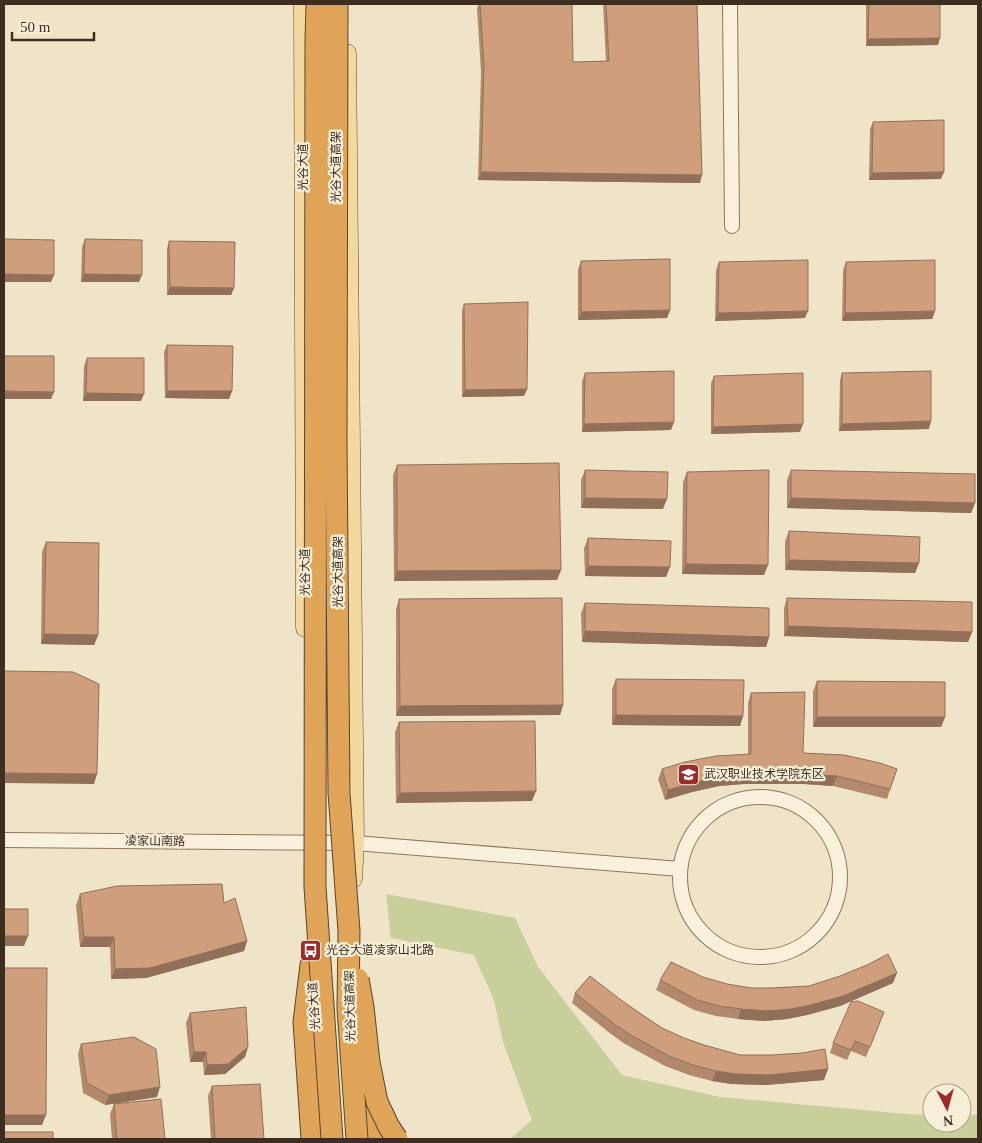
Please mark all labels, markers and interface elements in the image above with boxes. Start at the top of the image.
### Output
scale bar [12,10,95,42]
text: 50 m [20,19,51,35]
street label: 光谷大道高架 [329,131,343,203]
street label: 光谷大道 [296,143,310,191]
street label: 光谷大道高架 [331,536,345,608]
street label: 光谷大道 [298,548,312,596]
school or university icon: 武汉职业技术学院东区 [676,762,700,786]
place label: 武汉职业技术学院东区 [704,767,824,781]
street label: 凌家山南路 [125,833,185,849]
bus stop icon: 光谷大道凌家山北路 [298,938,322,962]
place label: 光谷大道凌家山北路 [326,943,434,957]
street label: 光谷大道高架 [342,970,358,1042]
street label: 光谷大道 [305,982,323,1030]
north arrow [922,1083,972,1133]
text: N [942,1112,954,1128]

